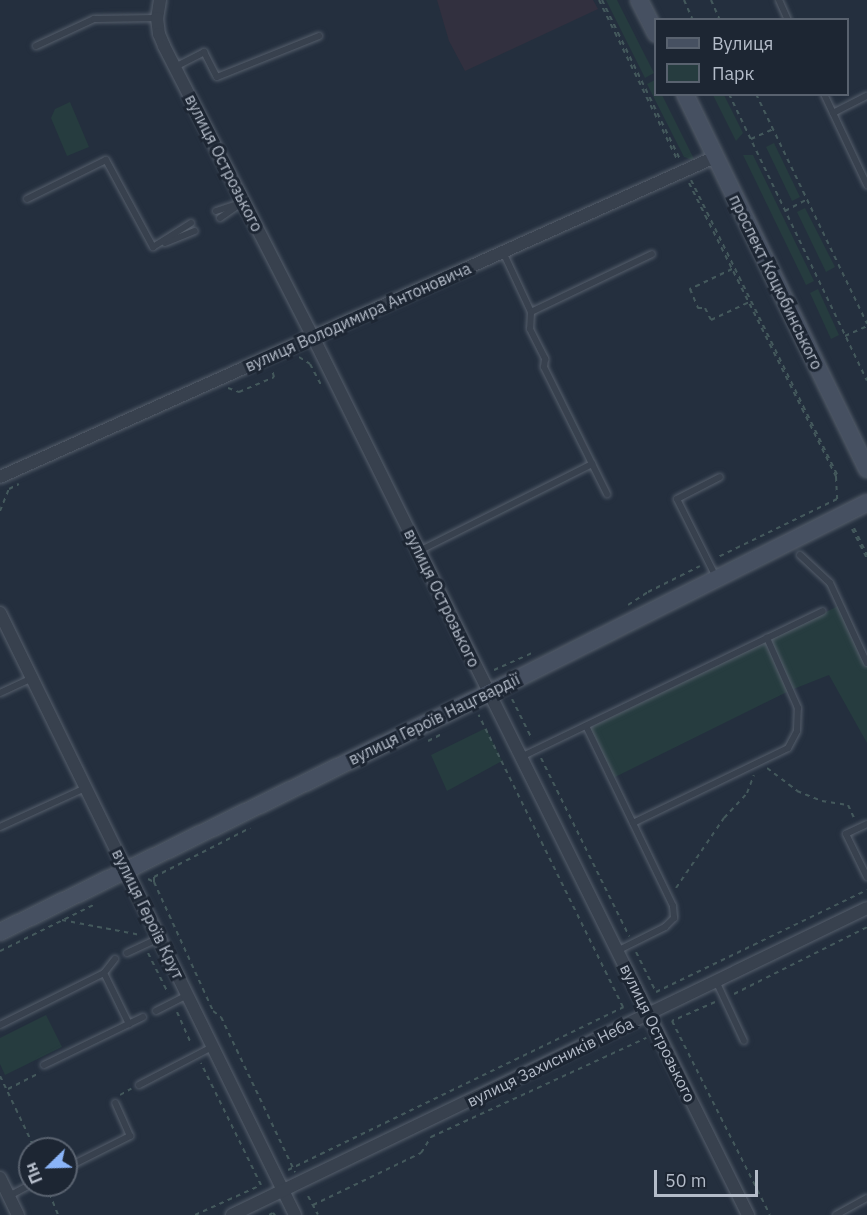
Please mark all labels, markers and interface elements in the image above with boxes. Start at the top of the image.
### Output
legend [654,18,849,96]
text: Вулиця [712,32,773,55]
text: Парк [712,62,754,85]
street label: вулиця Острозького [181,91,267,235]
street label: проспект Коцюбинського [725,191,827,373]
street label: вулиця Володимира Антоновича [242,258,474,376]
street label: вулиця Острозького [400,526,484,670]
street label: вулиця Героїв Нацгвардії [345,669,523,769]
street label: вулиця Героїв Крут [108,846,188,982]
street label: вулиця Острозького [616,961,700,1105]
street label: вулиця Захисників Неба [464,1013,636,1111]
north arrow [18,1137,78,1197]
scale bar [657,1158,760,1196]
text: Пн [20,1160,47,1187]
text: 50 m [665,1169,707,1192]

